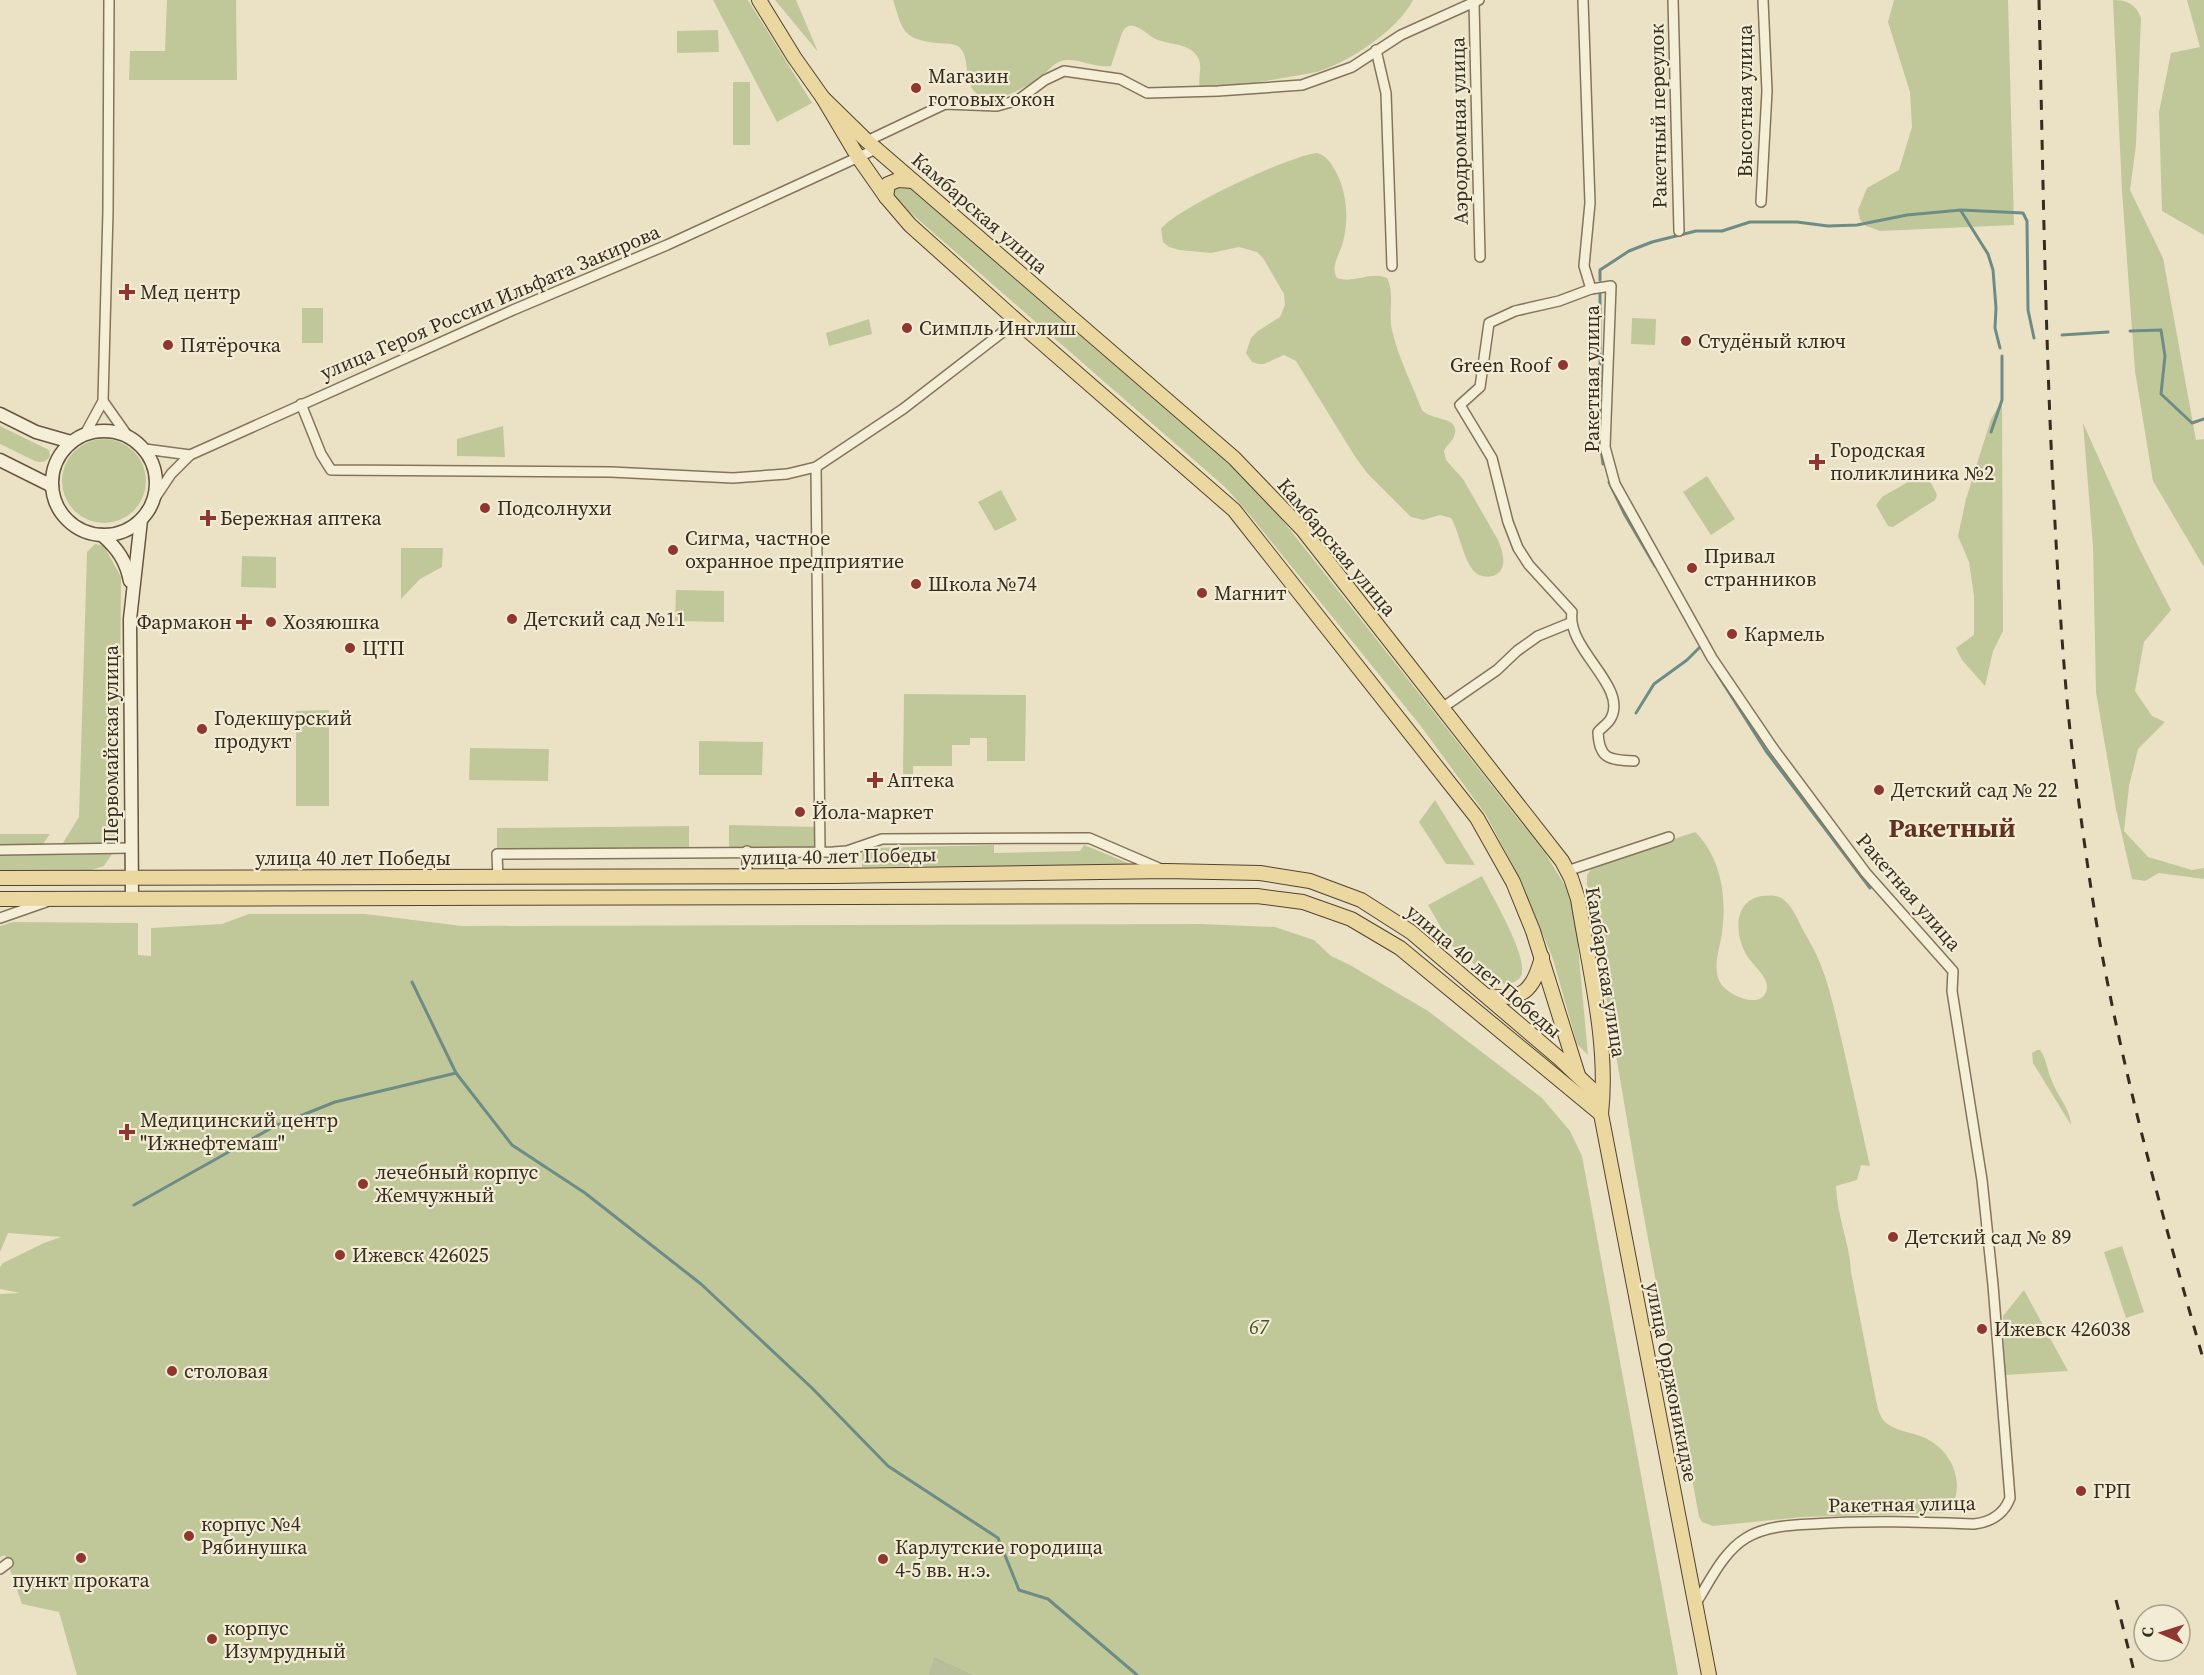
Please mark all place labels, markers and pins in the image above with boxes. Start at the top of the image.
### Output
place label: Магазин готовых окон [928,62,1055,113]
marker: Магазин готовых окон [909,81,923,95]
place label: Мед центр [140,278,241,306]
marker: Мед центр [118,283,136,301]
place label: Симпль Инглиш [919,314,1076,342]
marker: Симпль Инглиш [900,321,914,335]
place label: Студёный ключ [1698,327,1846,355]
place label: Пятёрочка [180,331,282,359]
marker: Студёный ключ [1679,334,1693,348]
marker: Пятёрочка [161,338,175,352]
place label: Green Roof [1450,351,1553,379]
marker: Green Roof [1556,358,1570,372]
place label: Городская поликлиника №2 [1830,436,1994,487]
marker: Городская поликлиника №2 [1808,453,1826,471]
place label: Подсолнухи [497,494,612,522]
marker: Подсолнухи [478,501,492,515]
place label: Бережная аптека [220,504,382,532]
marker: Бережная аптека [201,511,215,525]
place label: Сигма, частное охранное предприятие [685,524,904,575]
place label: Привал странников [1704,542,1816,593]
marker: Сигма, частное охранное предприятие [666,543,680,557]
marker: Привал странников [1685,561,1699,575]
place label: Школа №74 [928,570,1037,598]
marker: Школа №74 [909,577,923,591]
place label: Магнит [1214,579,1287,607]
marker: Магнит [1195,586,1209,600]
place label: Детский сад №11 [524,605,686,633]
place label: Фармакон [137,608,232,636]
place label: Хозяюшка [283,608,380,636]
marker: Детский сад №11 [505,612,519,626]
marker: Фармакон [237,615,251,629]
marker: Хозяюшка [264,615,278,629]
place label: Кармель [1744,620,1825,648]
marker: Кармель [1725,627,1739,641]
place label: ЦТП [362,634,405,662]
marker: ЦТП [343,641,357,655]
place label: Годекшурский продукт [214,704,352,755]
marker: Годекшурский продукт [195,722,209,736]
place label: Аптека [887,766,955,794]
marker: Аптека [868,773,882,787]
place label: Детский сад № 22 [1891,776,2057,804]
marker: Детский сад № 22 [1872,783,1886,797]
place label: Йола-маркет [812,798,934,826]
marker: Йола-маркет [793,805,807,819]
place label: Медицинский центр "Ижнефтемаш" [140,1106,338,1157]
marker: Медицинский центр "Ижнефтемаш" [118,1123,136,1141]
place label: лечебный корпус Жемчужный [375,1158,539,1209]
marker: лечебный корпус Жемчужный [356,1177,370,1191]
place label: Детский сад № 89 [1905,1223,2071,1251]
marker: Детский сад № 89 [1886,1230,1900,1244]
place label: Ижевск 426025 [352,1241,489,1269]
marker: Ижевск 426025 [333,1248,347,1262]
place label: Ижевск 426038 [1994,1315,2131,1343]
marker: Ижевск 426038 [1975,1322,1989,1336]
place label: столовая [184,1357,268,1385]
marker: столовая [165,1364,179,1378]
place label: ГРП [2093,1477,2131,1505]
marker: ГРП [2074,1484,2088,1498]
place label: корпус №4 Рябинушка [201,1510,308,1561]
marker: корпус №4 Рябинушка [182,1529,196,1543]
place label: Карлутские городища 4-5 вв. н.э. [895,1533,1104,1584]
marker: пункт проката [74,1551,88,1565]
marker: Карлутские городища 4-5 вв. н.э. [876,1552,890,1566]
place label: пункт проката [12,1566,150,1594]
place label: корпус Изумрудный [224,1614,346,1665]
marker: корпус Изумрудный [205,1632,219,1646]

